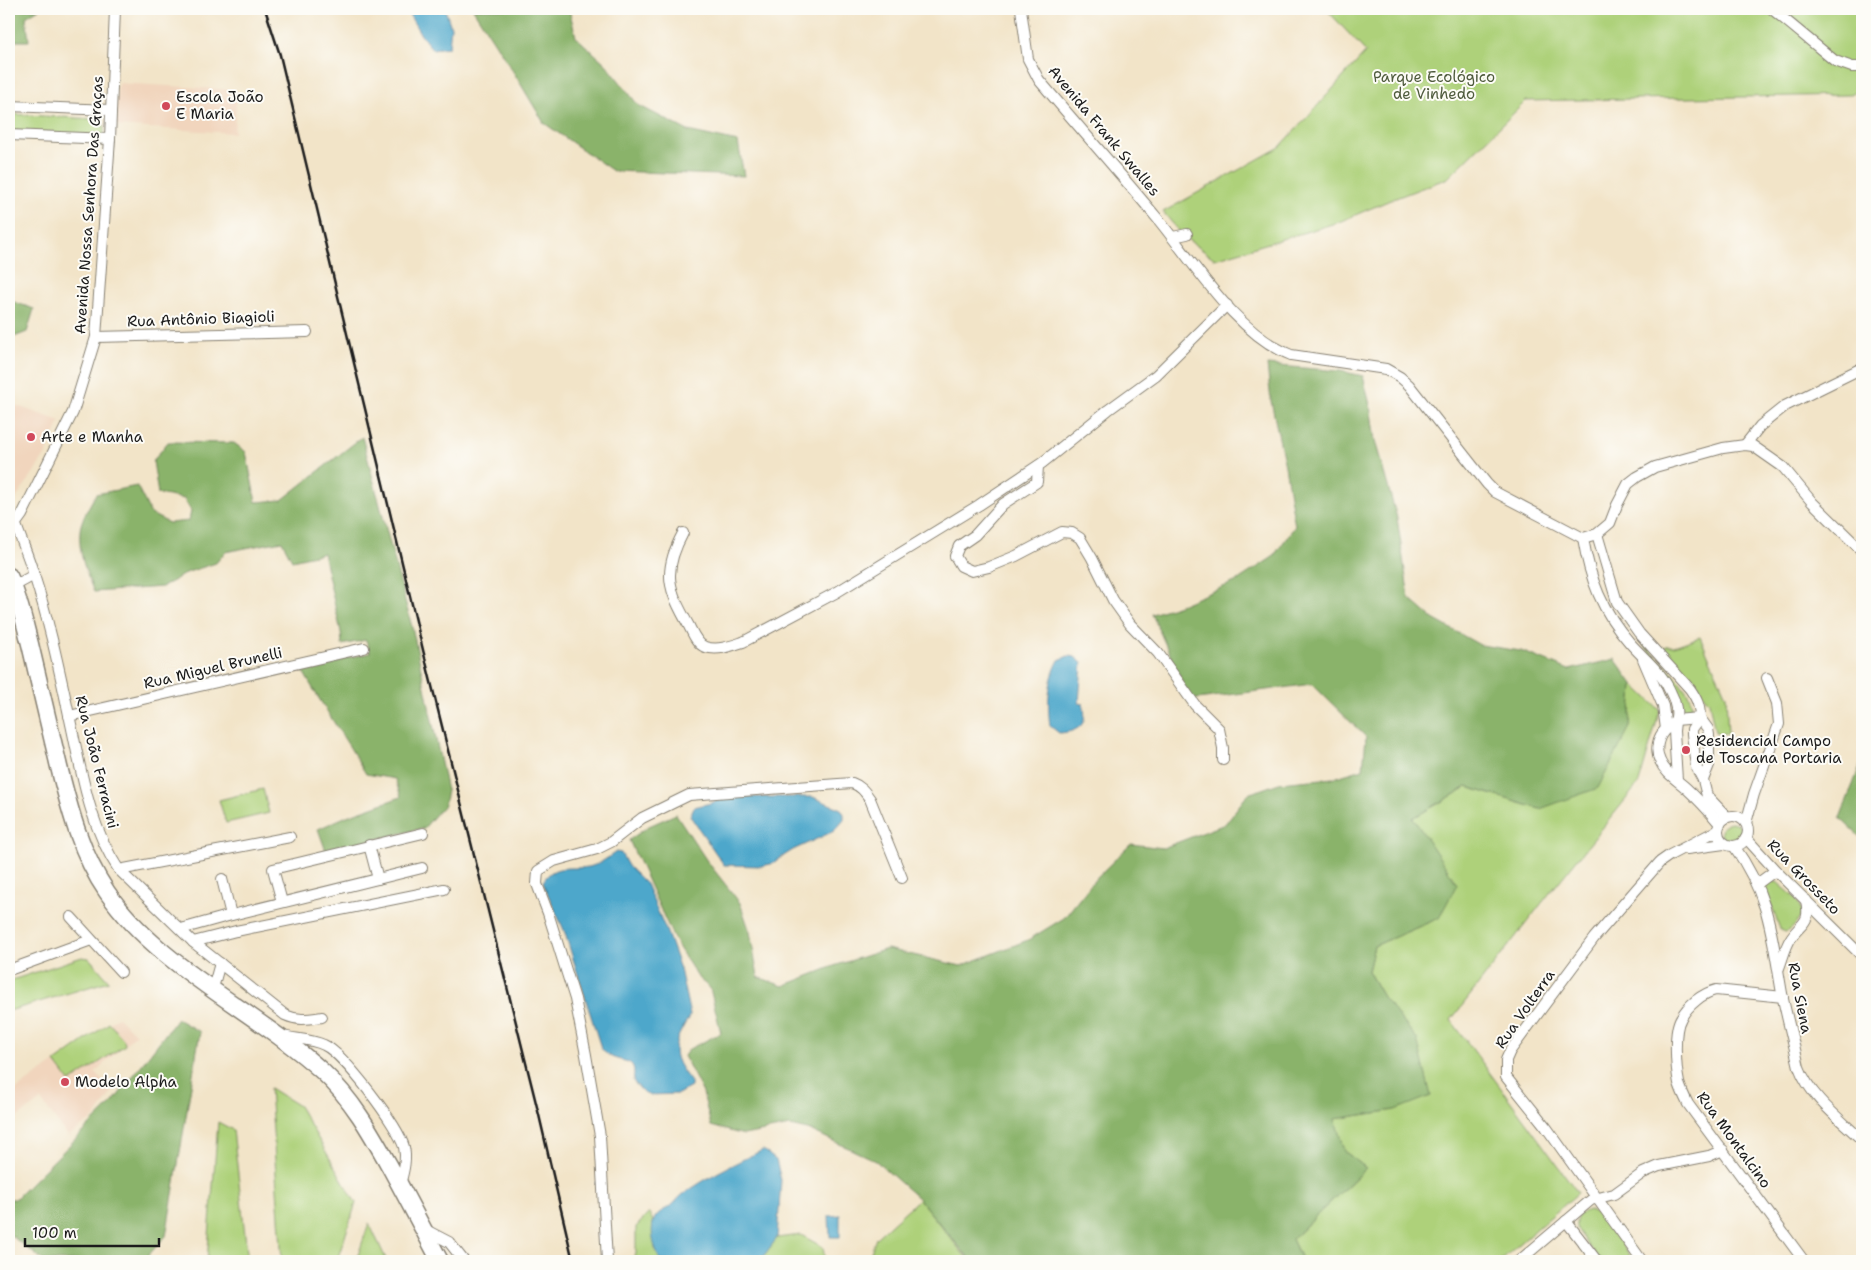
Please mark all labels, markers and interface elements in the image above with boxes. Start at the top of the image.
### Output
street label: Avenida Frank Swalles [1044,62,1164,200]
park label: Parque Ecológico de Vinhedo [1373,67,1495,104]
street label: Avenida Nossa Senhora Das Graças [70,75,108,335]
place label: Escola João E Maria [176,87,264,124]
marker: Escola João E Maria [160,100,172,112]
street label: Rua Antônio Biagioli [127,306,275,332]
place label: Arte e Manha [41,427,144,447]
marker: Arte e Manha [25,431,37,443]
street label: Rua Miguel Brunelli [142,642,284,694]
street label: Rua João Ferracini [71,693,123,831]
place label: Residencial Campo de Toscana Portaria [1696,731,1842,768]
marker: Residencial Campo de Toscana Portaria [1680,744,1692,756]
street label: Rua Grosseto [1763,835,1845,919]
street label: Rua Siena [1783,961,1817,1036]
street label: Rua Volterra [1490,965,1560,1052]
place label: Modelo Alpha [75,1072,178,1092]
marker: Modelo Alpha [59,1076,71,1088]
street label: Rua Montalcino [1692,1088,1776,1192]
scale bar [25,1215,159,1247]
text: 100 m [32,1223,77,1243]

